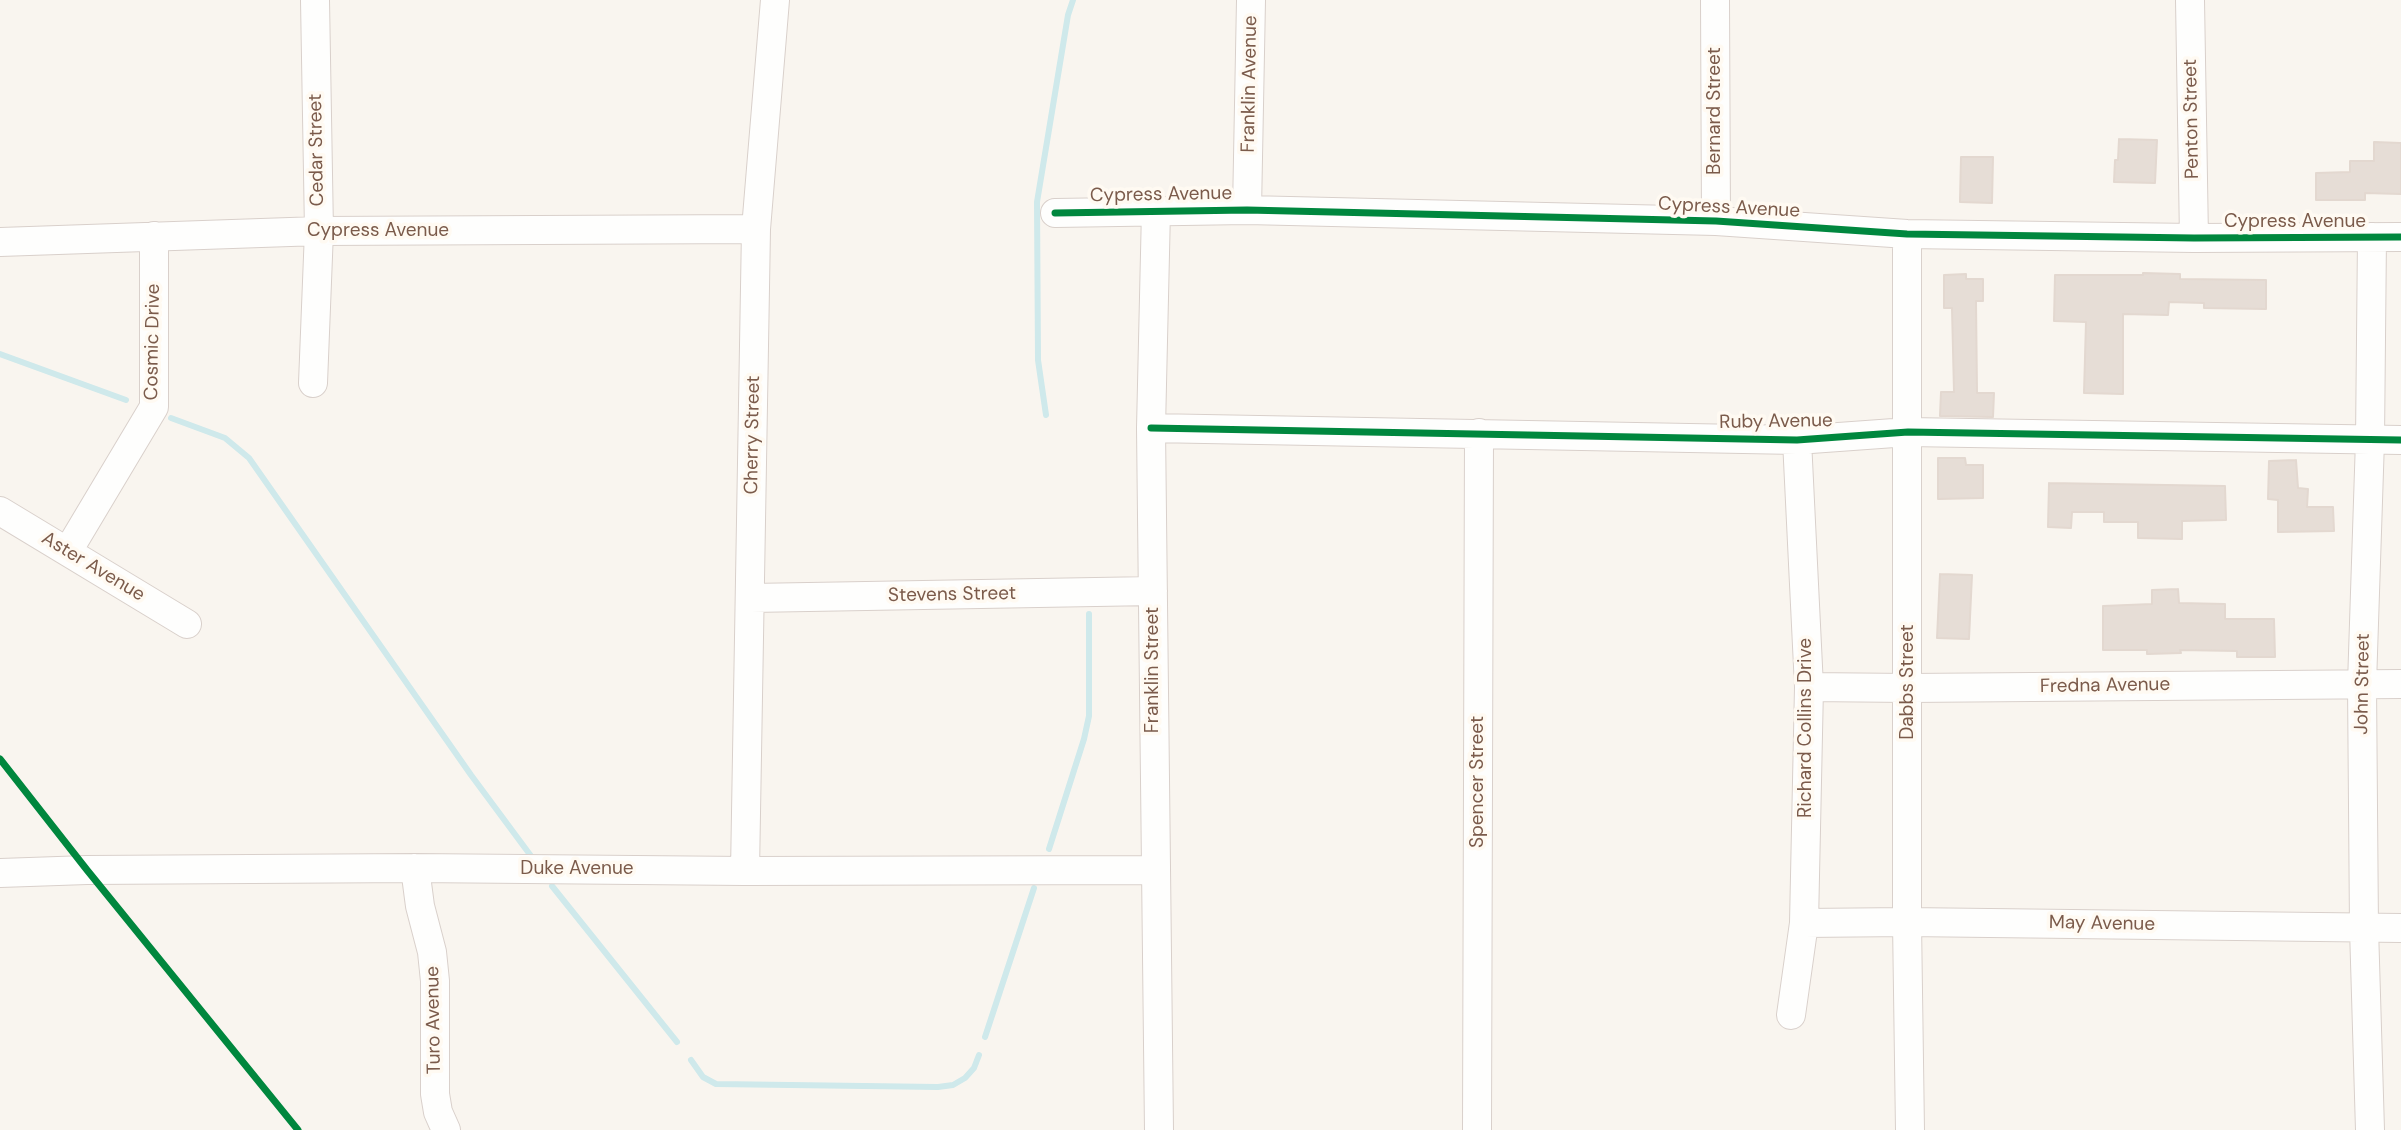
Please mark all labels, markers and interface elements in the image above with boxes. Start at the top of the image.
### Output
street label: Franklin Avenue [1237,15,1263,153]
street label: Bernard Street [1704,47,1726,175]
street label: Penton Street [2180,59,2204,179]
street label: Cedar Street [305,94,329,206]
street label: Cypress Avenue [1090,182,1232,208]
street label: Cypress Avenue [1657,193,1801,223]
street label: Cypress Avenue [2224,211,2366,233]
street label: Cypress Avenue [307,220,449,242]
street label: Cosmic Drive [141,283,165,401]
street label: Cherry Street [741,375,765,495]
street label: Ruby Avenue [1719,410,1833,434]
street label: Aster Avenue [37,527,149,607]
street label: Stevens Street [888,582,1016,608]
street label: Franklin Street [1142,607,1164,733]
street label: Dabbs Street [1897,624,1919,740]
street label: John Street [2351,633,2375,735]
street label: Richard Collins Drive [1795,638,1817,818]
street label: Fredna Avenue [2040,673,2170,699]
street label: Spencer Street [1467,716,1489,848]
street label: Duke Avenue [520,858,634,880]
street label: May Avenue [2049,912,2155,936]
street label: Turo Avenue [422,966,446,1074]

